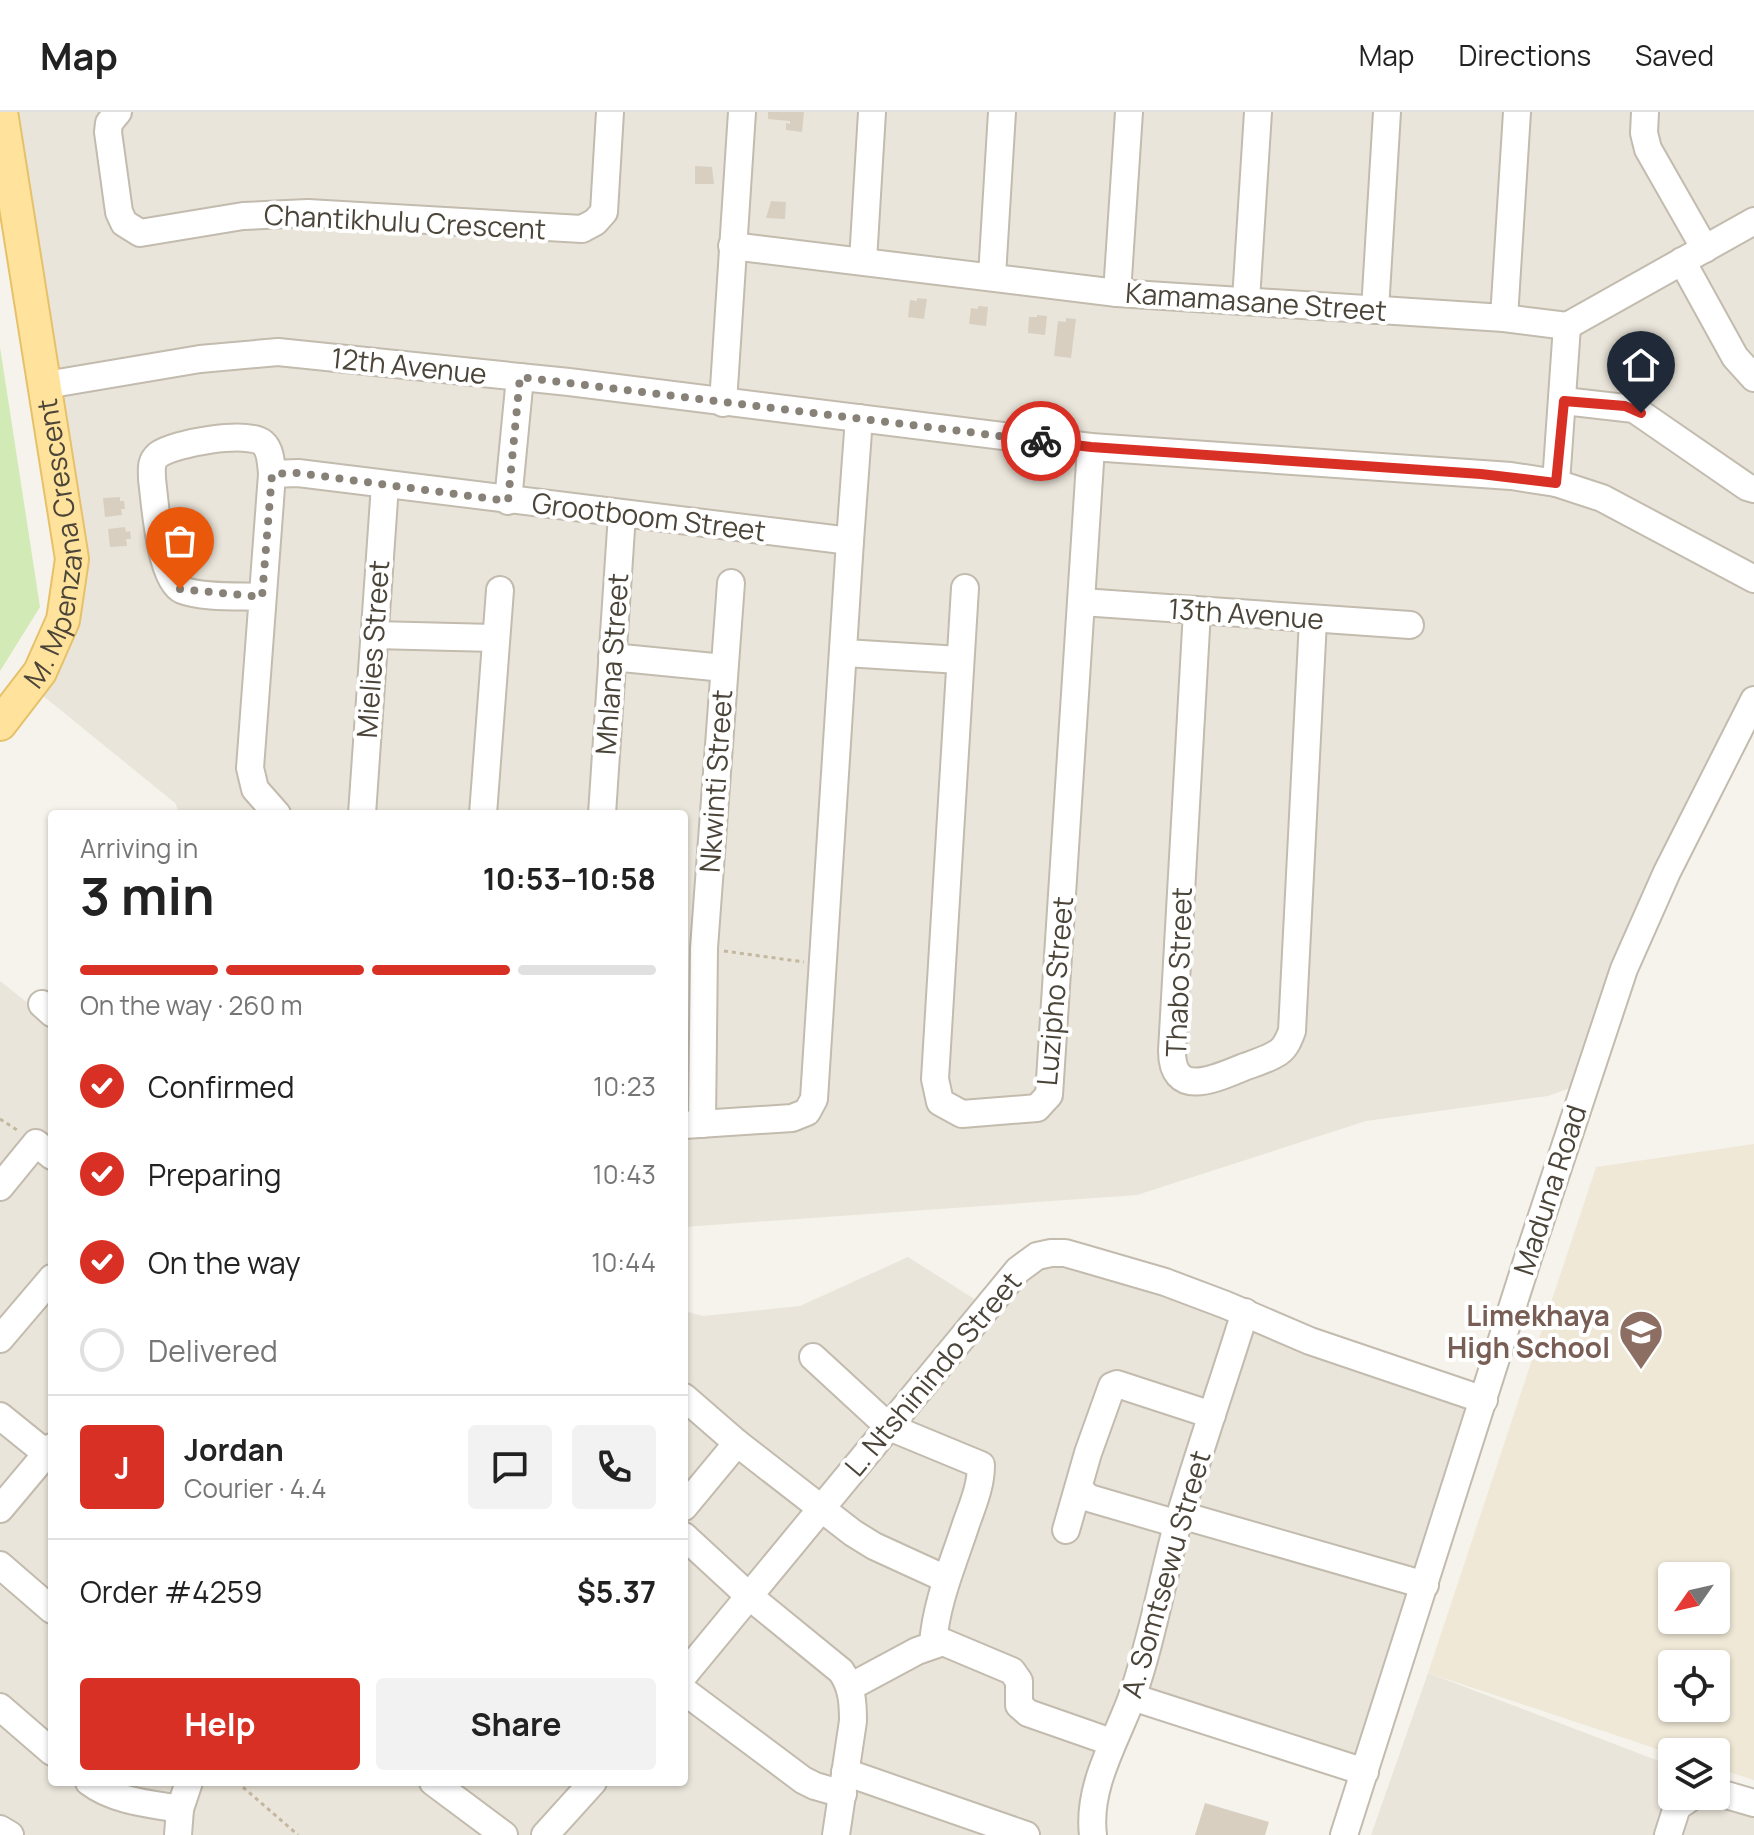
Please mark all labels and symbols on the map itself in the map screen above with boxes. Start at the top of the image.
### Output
street label: Chantikhulu Crescent [263,195,547,247]
street label: Kamamasane Street [1124,273,1388,329]
pin [1607,331,1675,413]
street label: 12th Avenue [329,338,489,392]
street label: M. Mpenzana Crescent [15,396,90,695]
courier [1001,401,1081,481]
street label: Grootboom Street [530,483,768,549]
pin [146,507,214,589]
street label: Mielies Street [347,559,397,739]
street label: Mhlana Street [586,572,636,756]
street label: 13th Avenue [1167,589,1325,637]
street label: Nkwinti Street [690,688,740,874]
street label: Thabo Street [1156,886,1200,1058]
street label: Luzipho Street [1027,895,1081,1087]
street label: Maduna Road [1504,1100,1594,1279]
street label: L. Ntshinindo Street [835,1263,1029,1484]
place label: Limekhaya High School [1447,1296,1610,1366]
school or university icon: Limekhaya High School [1617,1308,1665,1371]
street label: A. Somtsewu Street [1112,1446,1219,1702]
north arrow [1658,1562,1730,1634]

